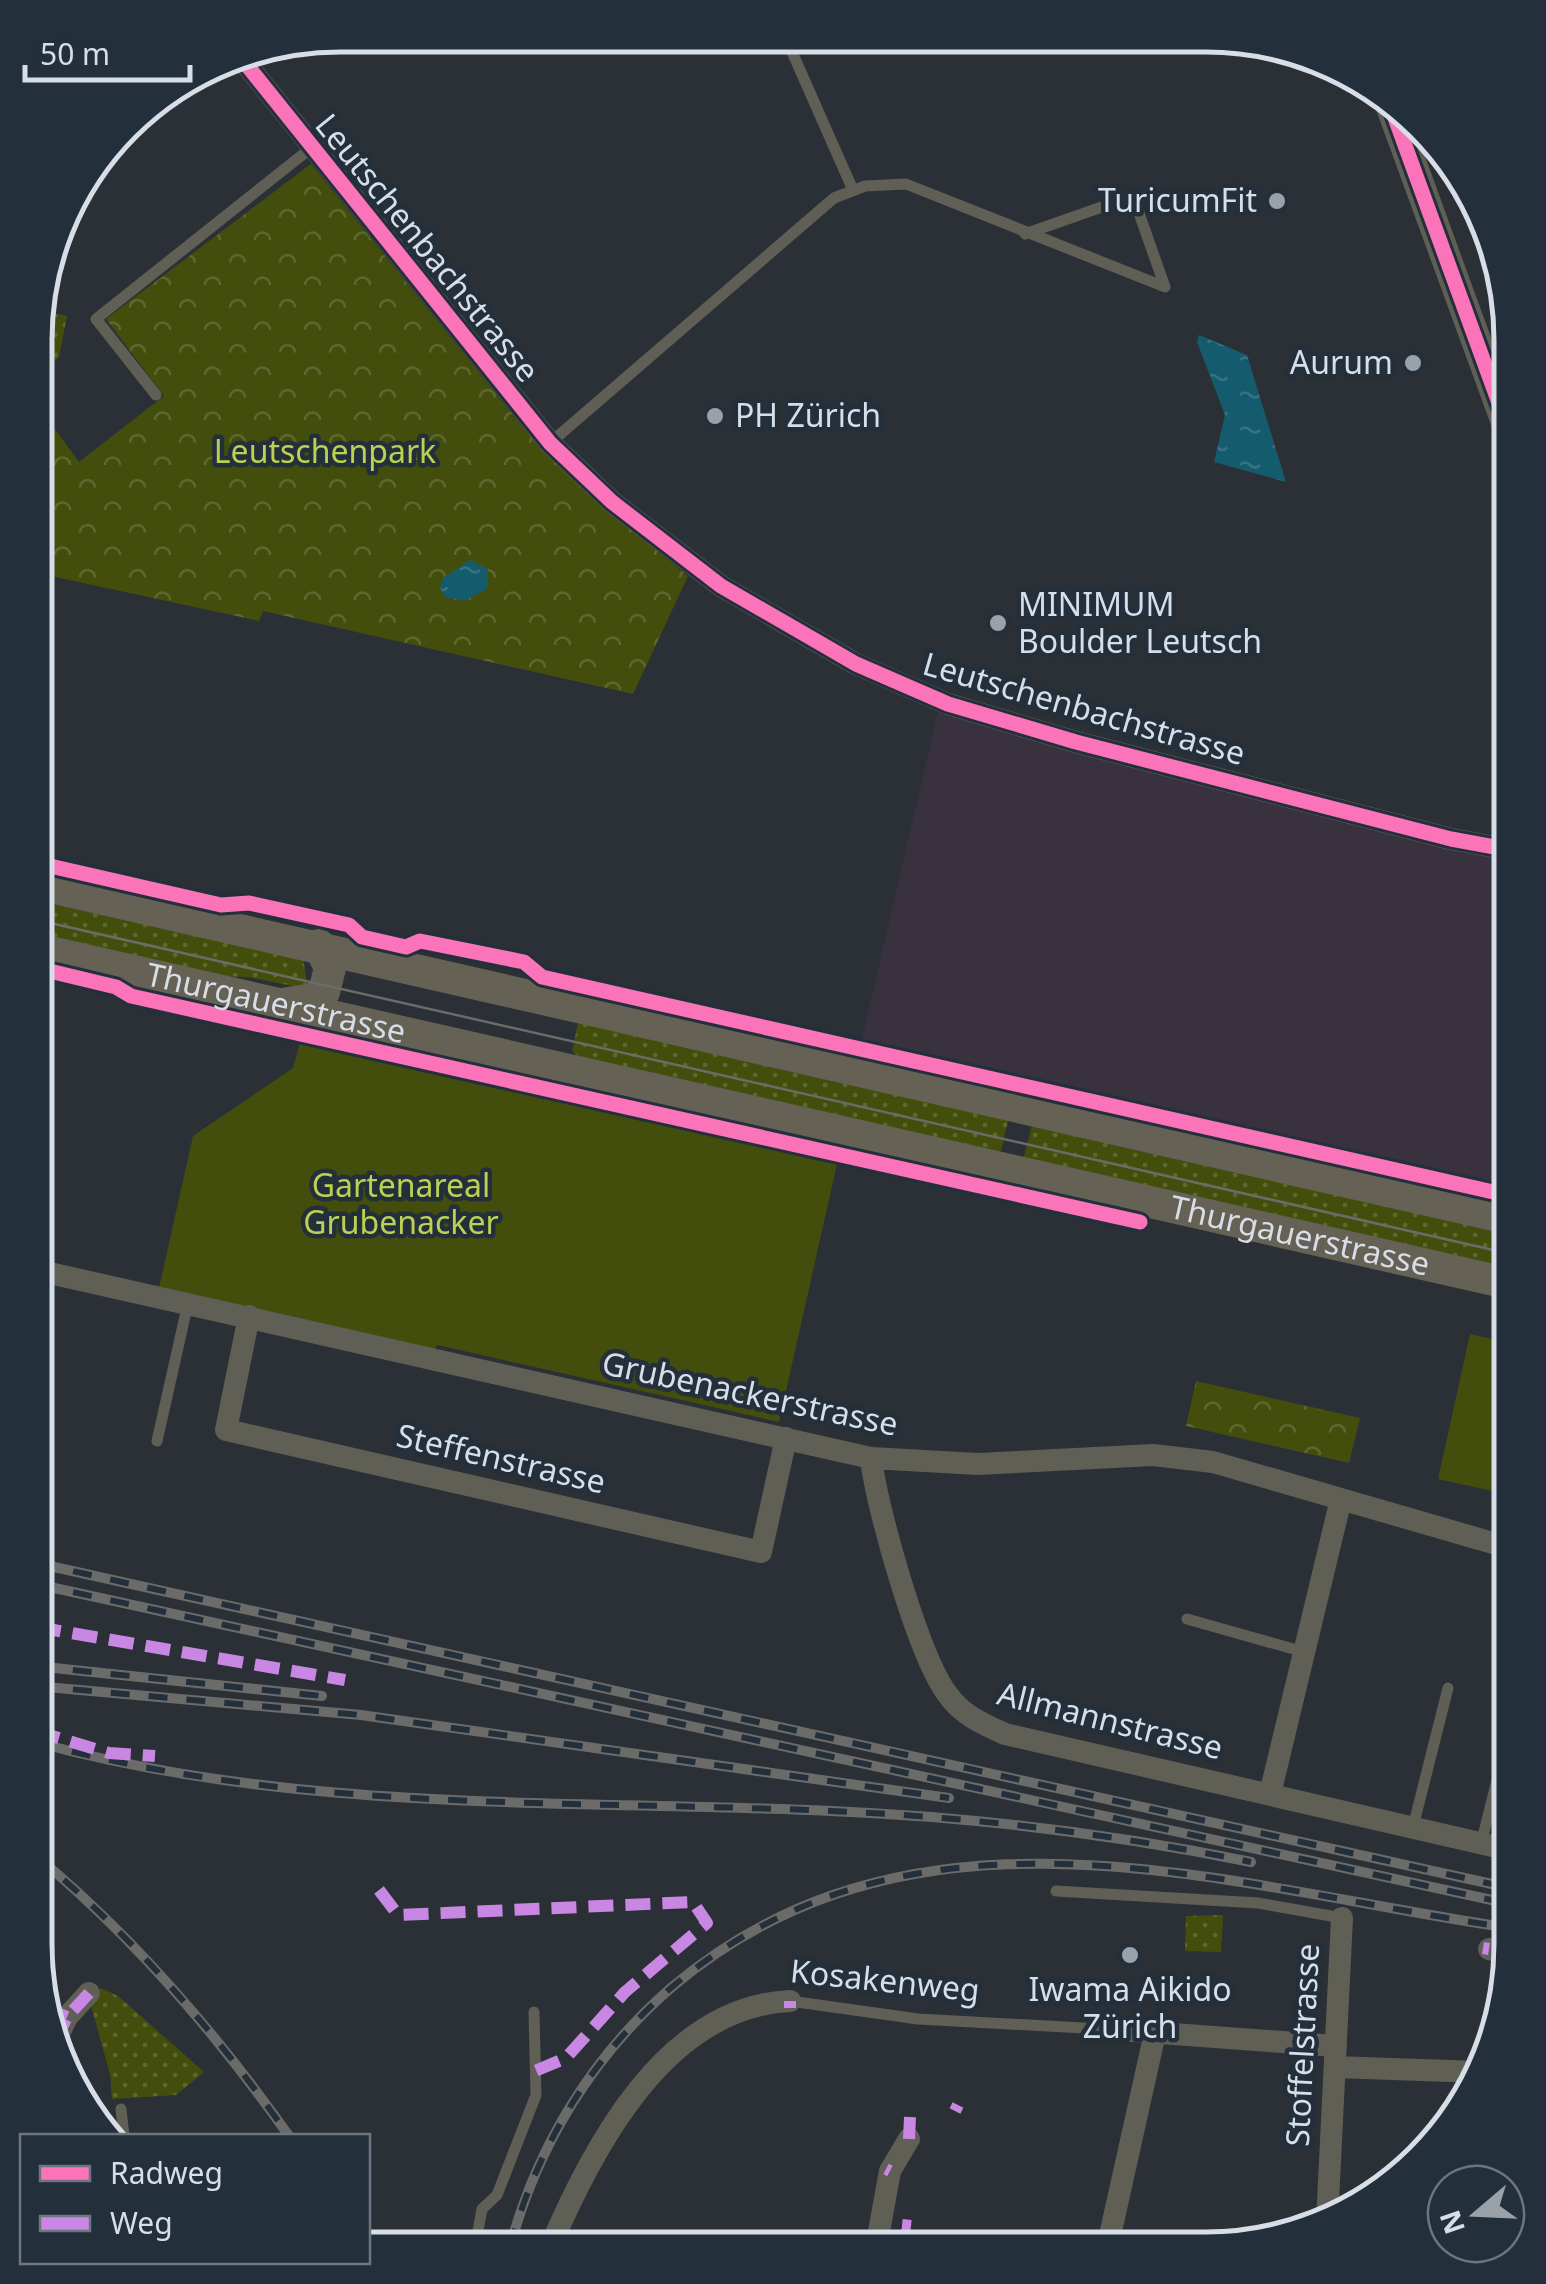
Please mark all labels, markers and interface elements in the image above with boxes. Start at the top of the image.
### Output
scale bar [25,20,190,82]
text: 50 m [40,33,110,74]
street label: Leutschenbachstrasse [307,104,550,390]
place label: TuricumFit [1098,178,1257,221]
marker: TuricumFit [1266,190,1288,212]
place label: Aurum [1290,340,1393,383]
marker: Aurum [1402,352,1424,374]
place label: PH Zürich [735,393,881,436]
marker: PH Zürich [704,405,726,427]
park label: Leutschenpark [214,429,436,472]
place label: MINIMUM Boulder Leutsch [1018,582,1262,662]
marker: MINIMUM Boulder Leutsch [987,612,1009,634]
street label: Leutschenbachstrasse [918,641,1251,774]
street label: Thurgauerstrasse [142,951,410,1052]
park label: Gartenareal Grubenacker [303,1163,499,1243]
street label: Thurgauerstrasse [1166,1184,1434,1285]
street label: Grubenackerstrasse [598,1340,902,1445]
street label: Steffenstrasse [393,1413,610,1502]
street label: Allmannstrasse [993,1671,1227,1768]
street label: Stoffelstrasse [1275,1942,1328,2147]
marker: Iwama Aikido Zürich [1119,1944,1141,1966]
street label: Kosakenweg [788,1948,982,2011]
place label: Iwama Aikido Zürich [1028,1967,1232,2047]
legend [20,2134,370,2264]
text: Radweg [110,2152,223,2193]
north arrow [1426,2164,1526,2264]
text: Weg [110,2202,173,2243]
text: N [1430,2206,1473,2239]

